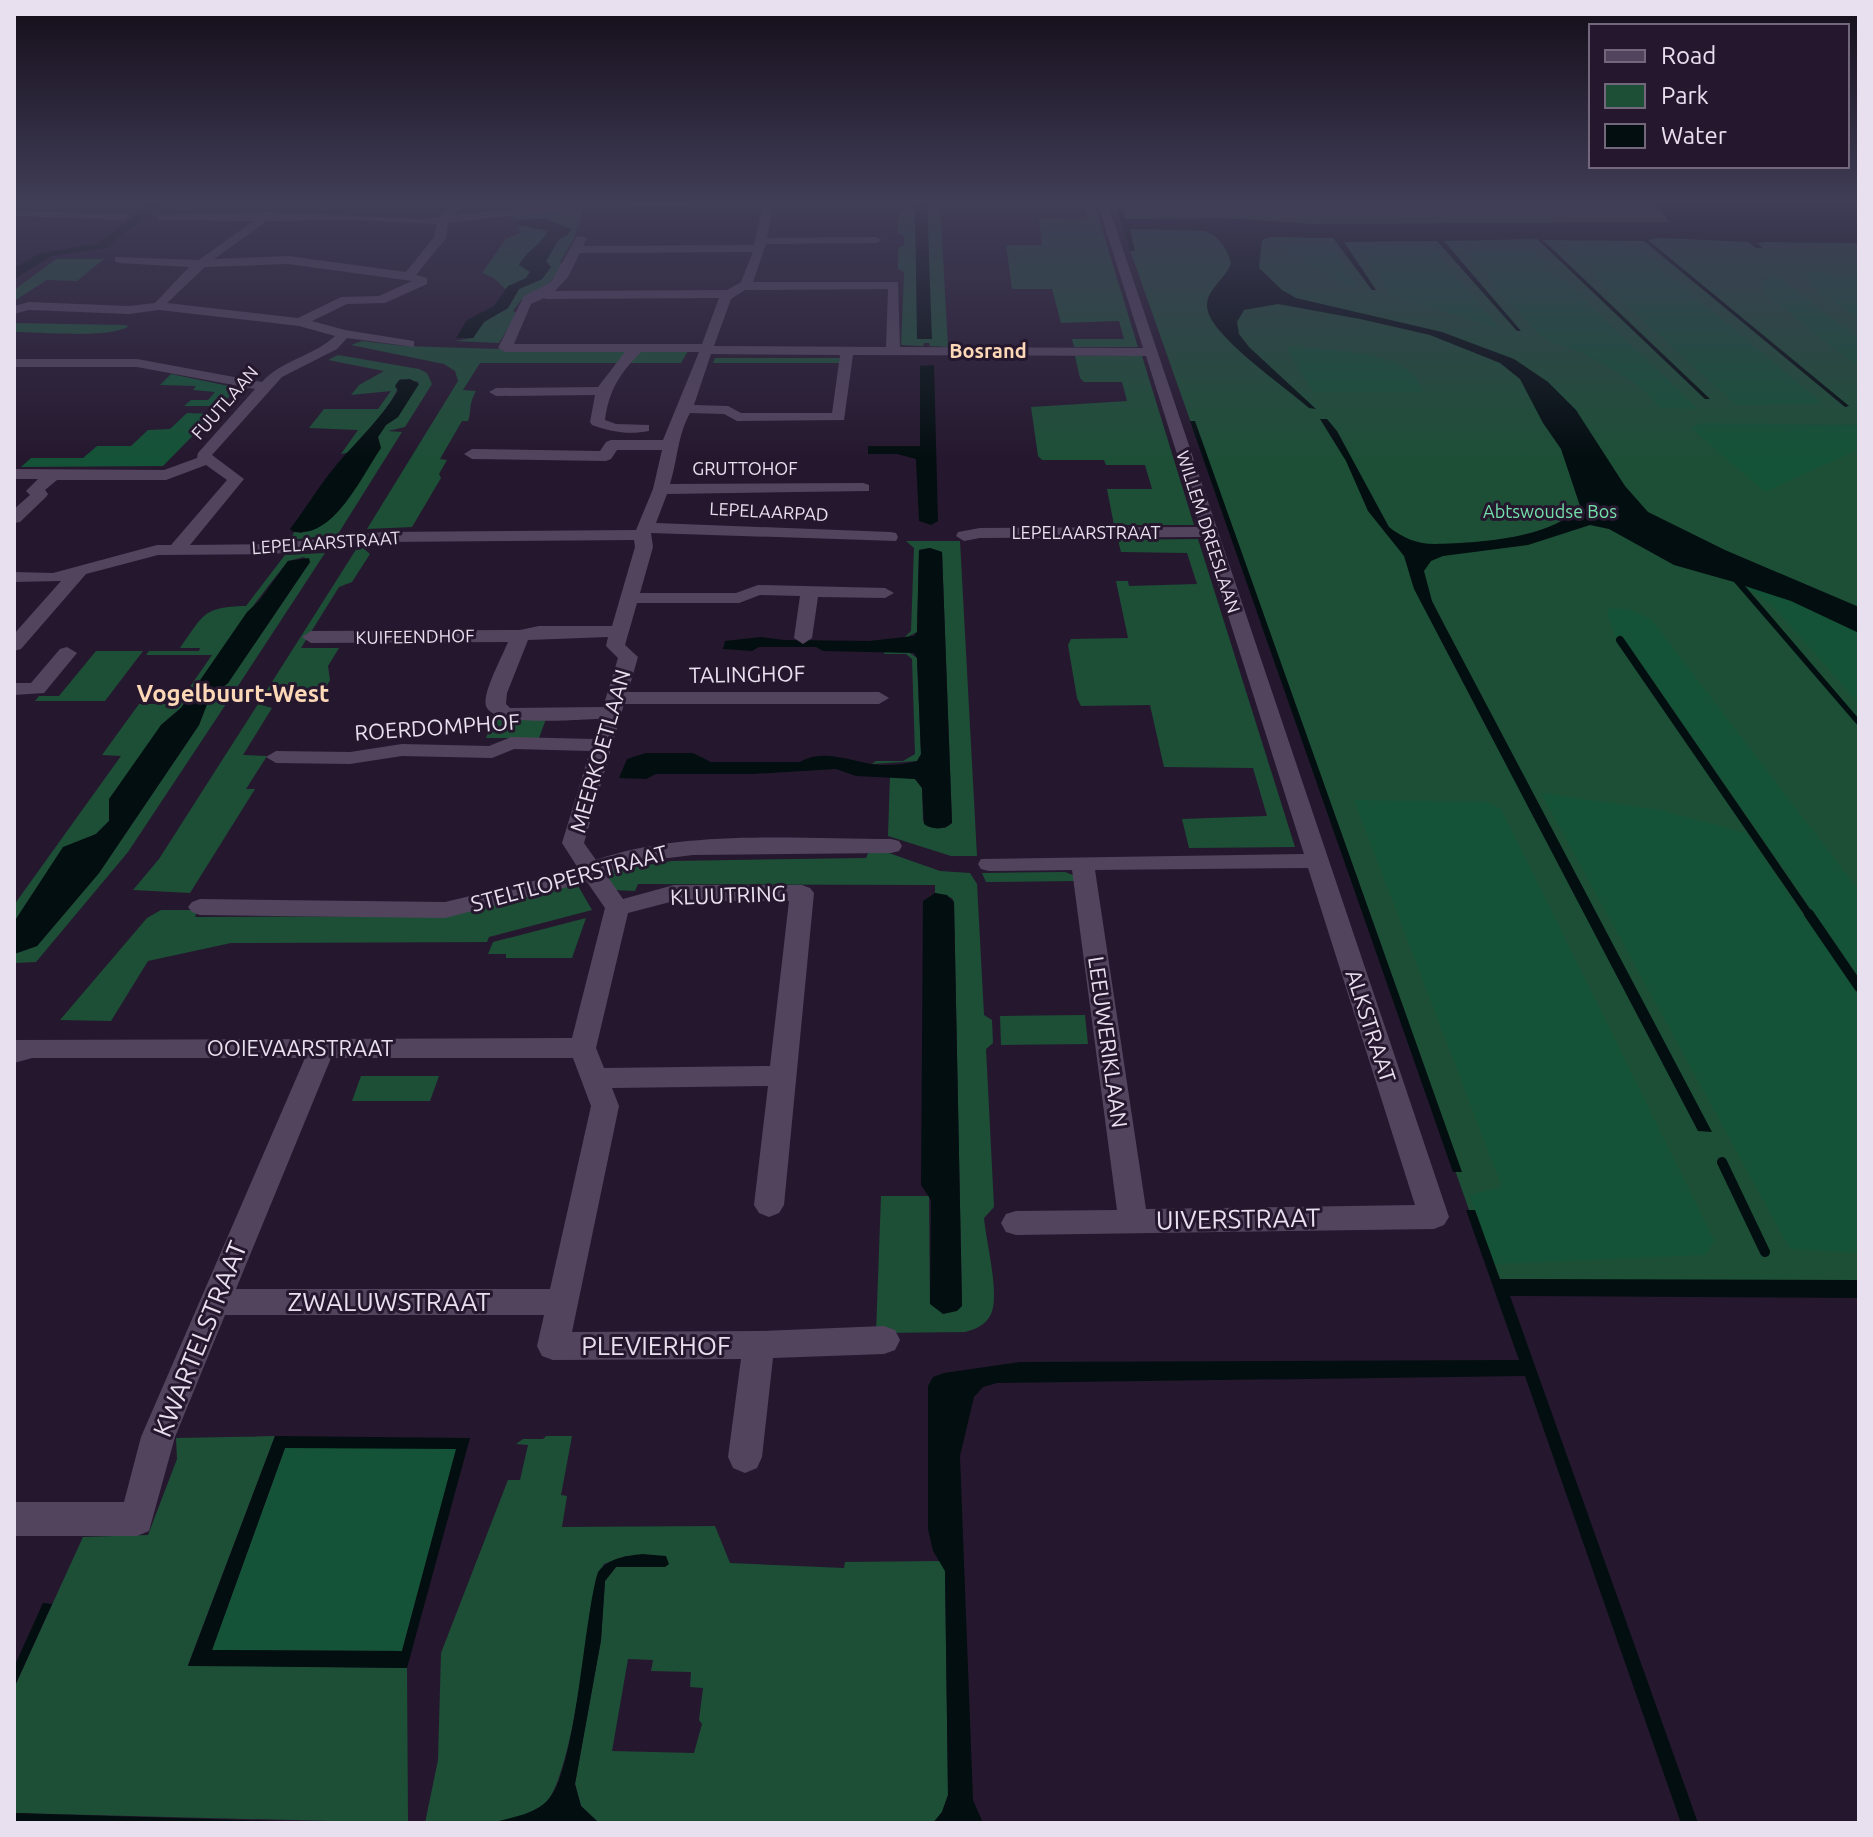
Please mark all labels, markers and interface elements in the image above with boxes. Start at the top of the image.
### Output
legend [1589,24,1849,168]
text: Road [1661,42,1716,69]
text: Park [1661,82,1709,109]
text: Water [1661,122,1727,149]
district label: Bosrand [949,339,1027,362]
street label: FUUTLAAN [187,362,262,443]
street label: WILLEM DREESLAAN [1173,448,1245,615]
street label: GRUTTOHOF [692,458,798,478]
street label: LEPELAARPAD [709,498,829,524]
park label: Abtswoudse Bos [1483,501,1617,521]
street label: LEPELAARSTRAAT [1011,522,1161,542]
street label: LEPELAARSTRAAT [251,527,401,557]
street label: KUIFEENDHOF [355,625,475,647]
street label: TALINGHOF [689,660,805,687]
street label: MEERKOETLAAN [564,666,635,835]
district label: Vogelbuurt-West [137,680,329,707]
street label: ROERDOMPHOF [353,708,520,745]
street label: STELTLOPERSTRAAT [468,839,670,916]
street label: KLUUTRING [669,880,787,909]
street label: LEEUWERIKLAAN [1084,955,1133,1129]
street label: ALKSTRAAT [1341,966,1401,1085]
street label: OOIEVAARSTRAAT [207,1035,393,1060]
street label: UIVERSTRAAT [1156,1203,1320,1234]
street label: KWARTELSTRAAT [147,1237,252,1441]
street label: ZWALUWSTRAAT [288,1287,490,1316]
street label: PLEVIERHOF [581,1331,731,1360]

